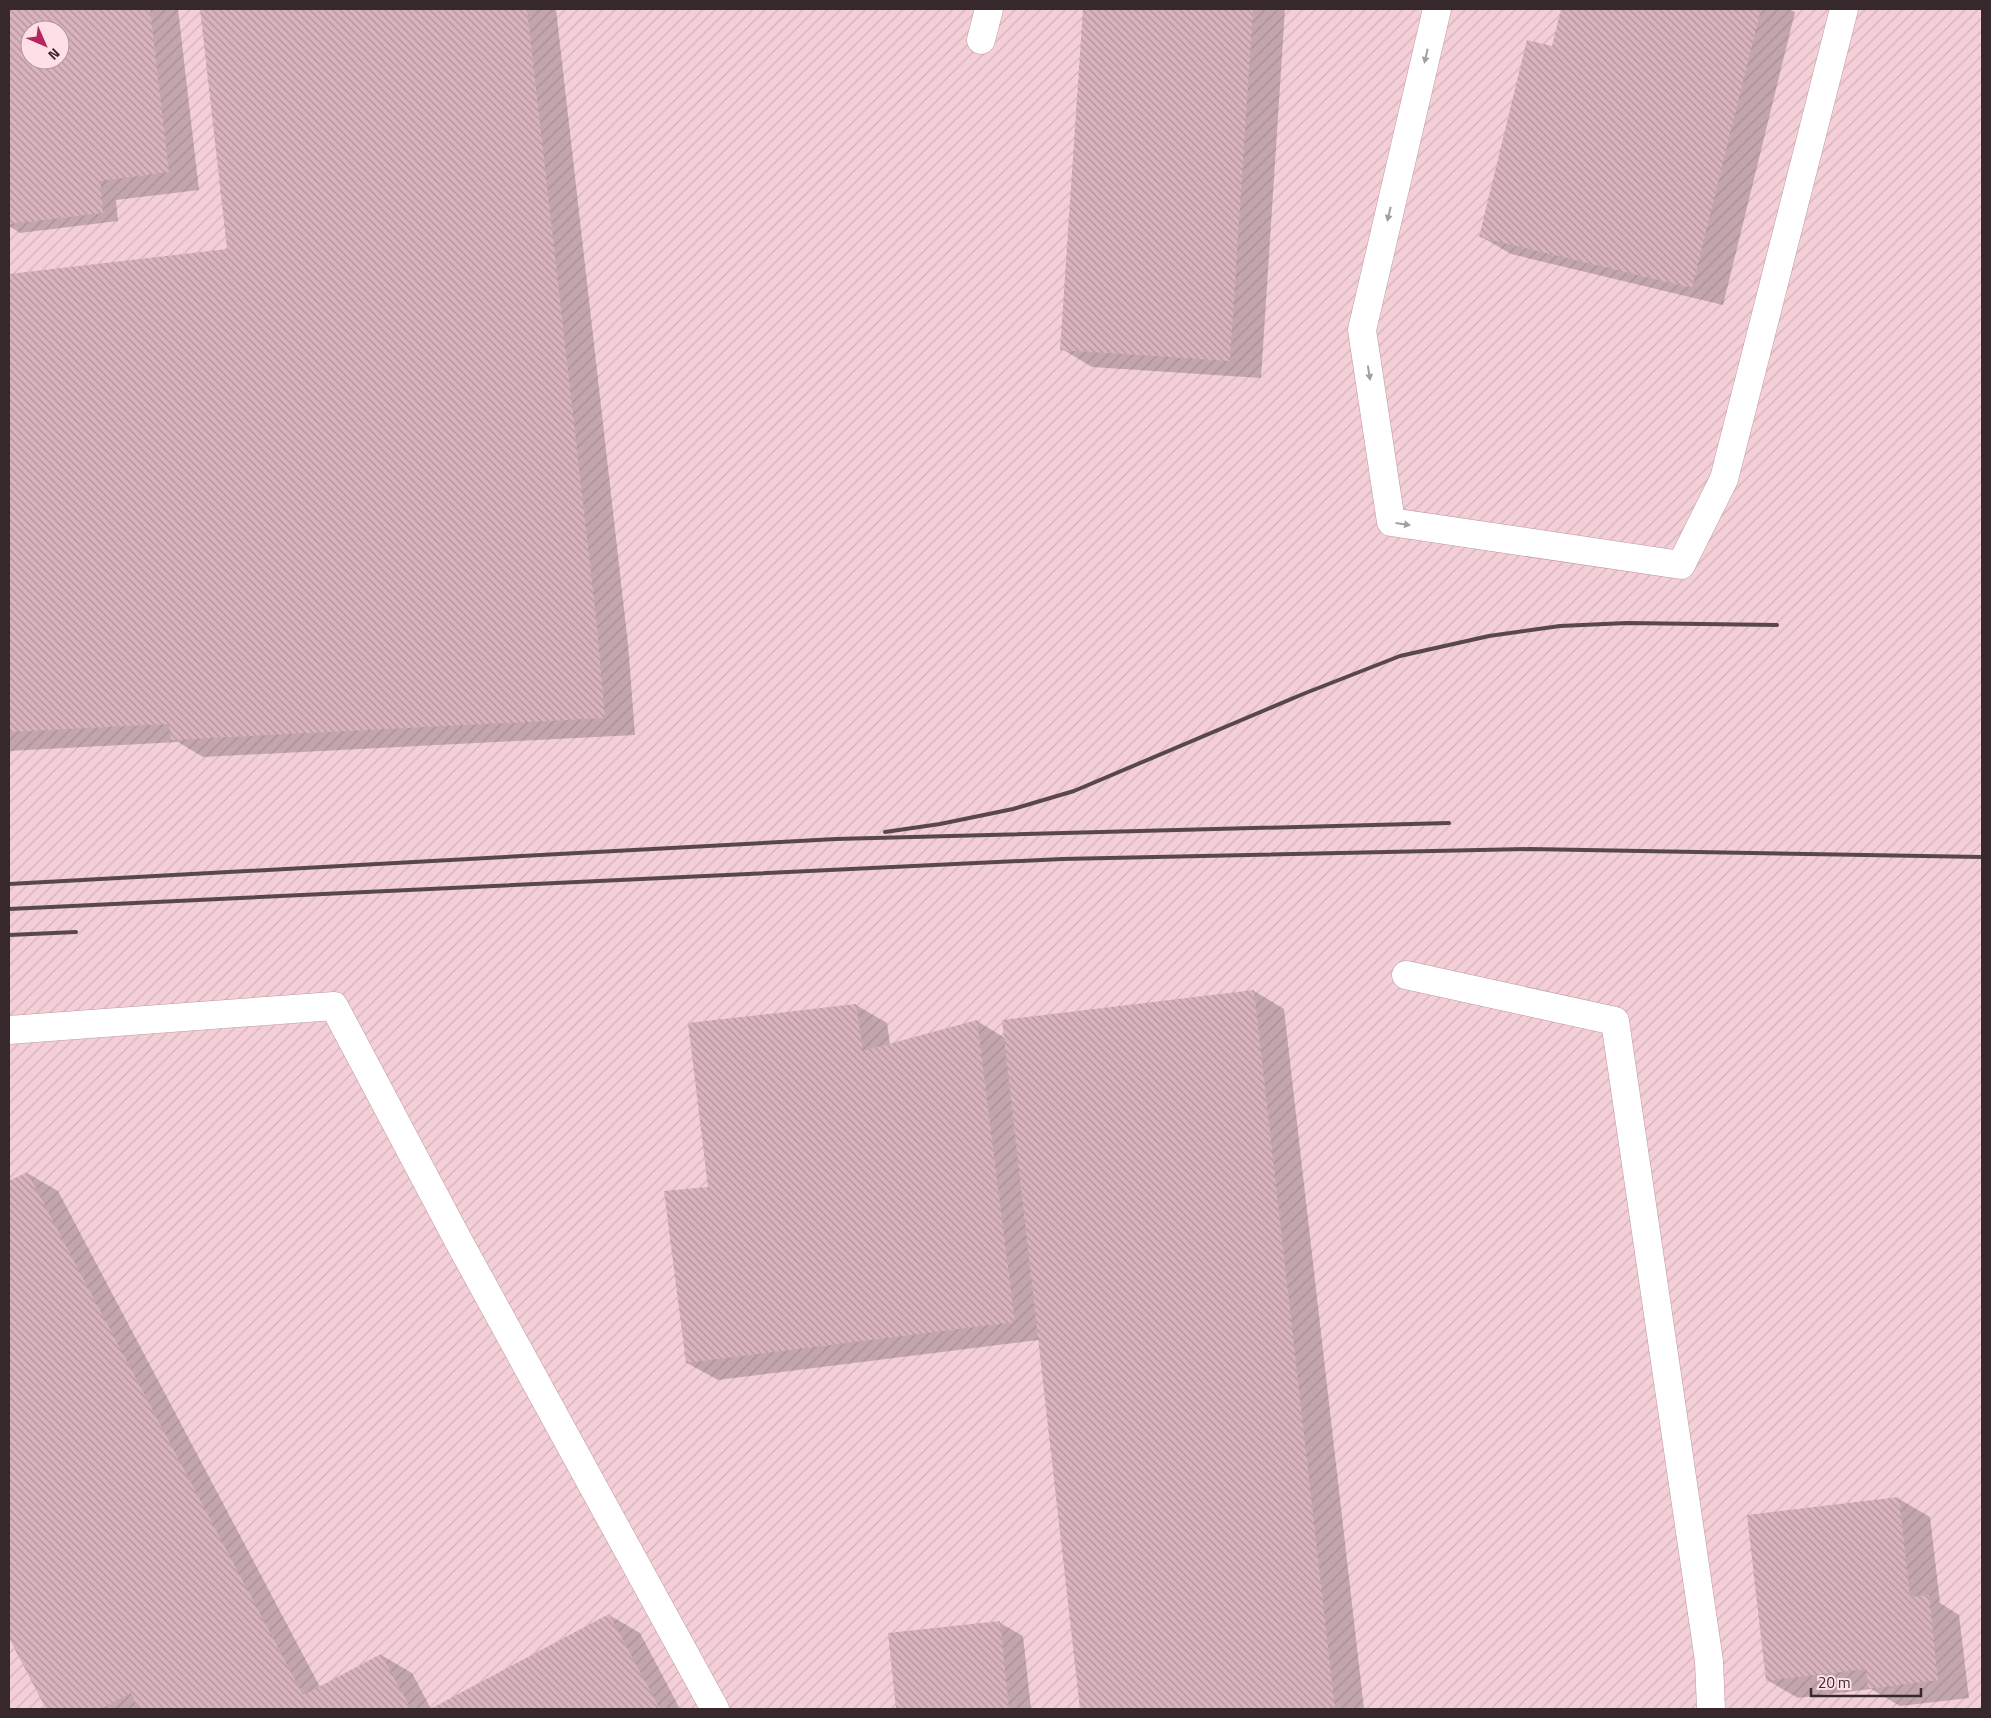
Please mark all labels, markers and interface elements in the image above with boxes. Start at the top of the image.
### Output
north arrow [20,20,70,70]
text: N [44,44,65,65]
one-way arrow [1422,49,1430,64]
one-way arrow [1385,207,1393,222]
one-way arrow [1365,366,1373,382]
one-way arrow [1395,520,1411,528]
scale bar [1811,1666,1921,1698]
text: 20 m [1818,1671,1851,1694]

